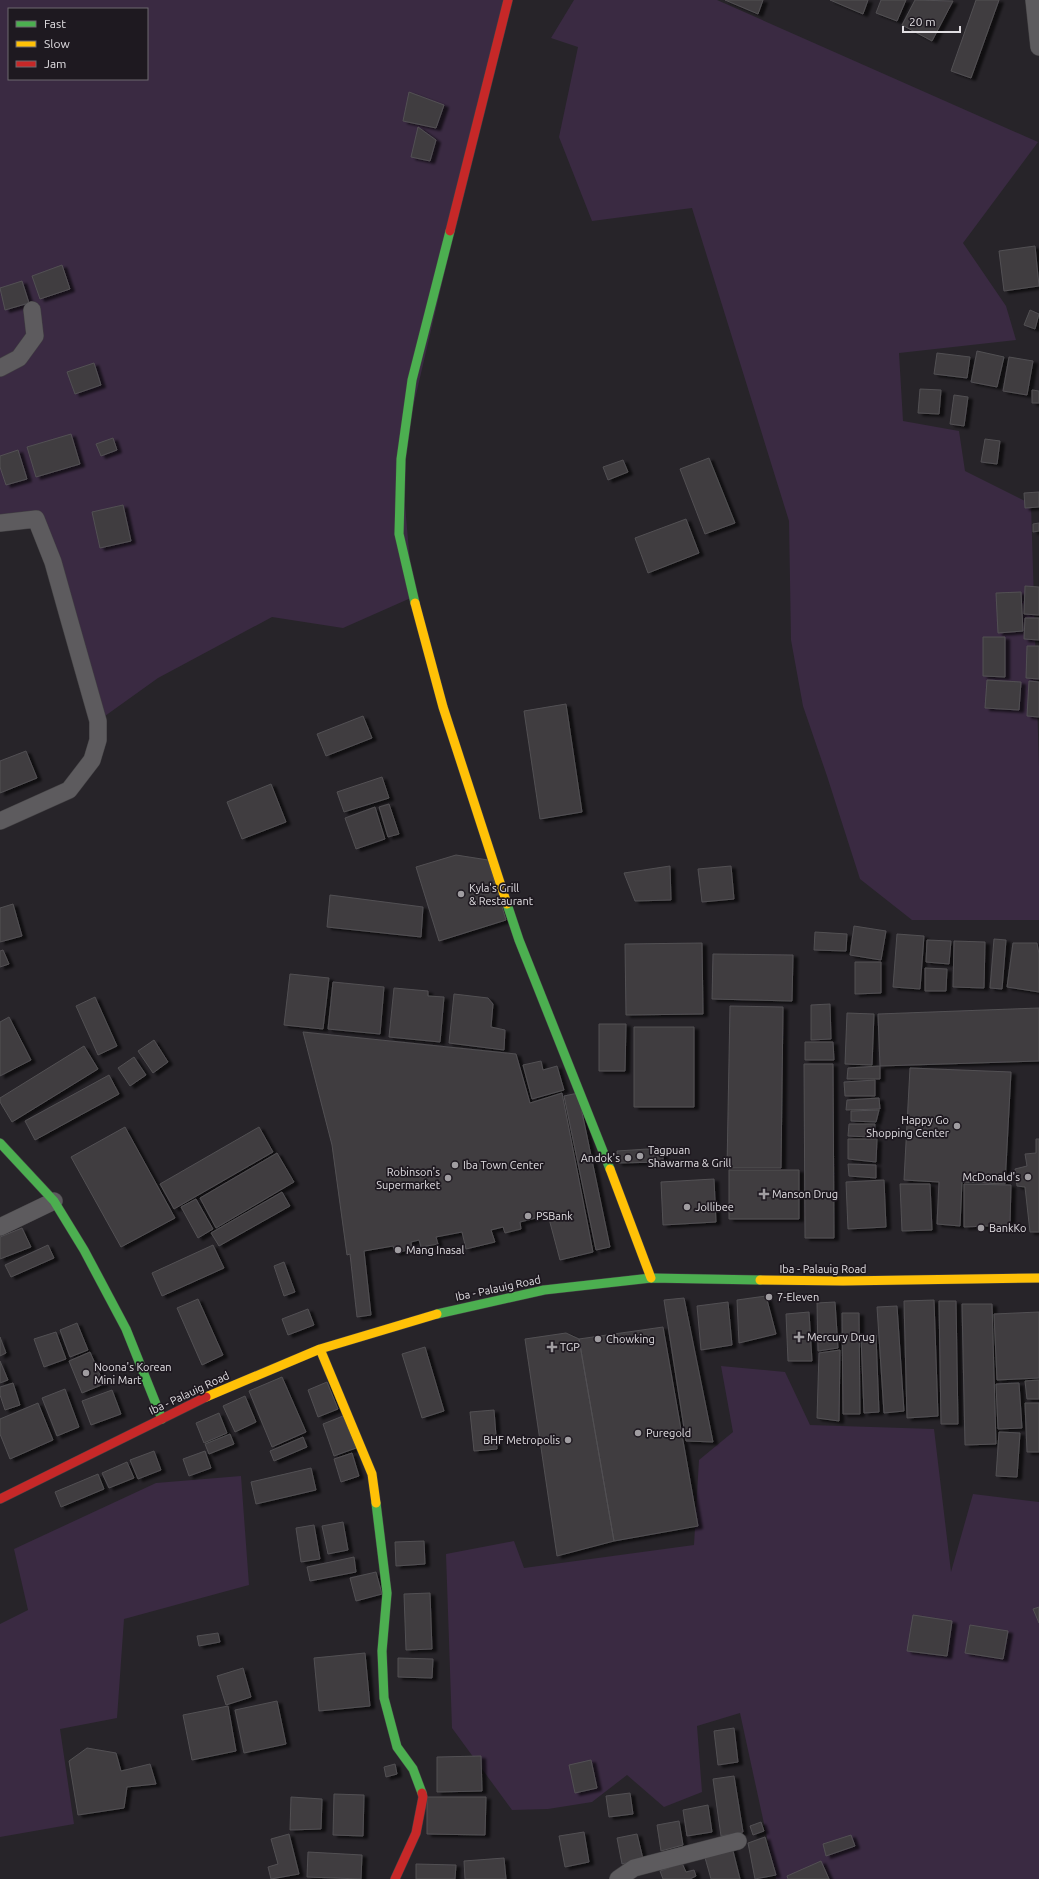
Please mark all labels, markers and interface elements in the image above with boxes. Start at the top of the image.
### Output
legend [8,8,148,80]
scale bar [903,8,960,34]
text: 20 m [909,15,936,28]
text: Fast [44,17,66,30]
text: Slow [44,37,70,50]
text: Jam [44,57,66,70]
place label: Kyla's Grill & Restaurant [469,882,534,907]
marker: Kyla's Grill & Restaurant [456,889,466,899]
place label: Happy Go Shopping Center [866,1114,950,1139]
marker: Happy Go Shopping Center [952,1121,962,1131]
place label: Tagpuan Shawarma & Grill [648,1144,731,1169]
marker: Tagpuan Shawarma & Grill [635,1151,645,1161]
place label: Andok's [581,1152,620,1164]
marker: Andok's [623,1153,633,1163]
place label: Iba Town Center [463,1159,544,1171]
marker: Iba Town Center [450,1160,460,1170]
place label: Robinson's Supermarket [376,1166,441,1191]
place label: McDonald's [962,1171,1020,1183]
marker: McDonald's [1023,1172,1033,1182]
marker: Robinson's Supermarket [443,1173,453,1183]
place label: Manson Drug [772,1188,838,1200]
marker: Manson Drug [759,1189,769,1199]
place label: Jollibee [695,1201,734,1213]
marker: Jollibee [682,1202,692,1212]
place label: PSBank [536,1210,573,1222]
marker: PSBank [523,1211,533,1221]
place label: BankKo [989,1222,1026,1234]
marker: BankKo [976,1223,986,1233]
place label: Mang Inasal [406,1244,465,1256]
marker: Mang Inasal [393,1245,403,1255]
street label: Iba - Palauig Road [780,1263,866,1275]
street label: Iba - Palauig Road [454,1273,542,1303]
place label: 7-Eleven [777,1291,819,1303]
marker: 7-Eleven [764,1292,774,1302]
place label: Mercury Drug [807,1331,875,1343]
marker: Mercury Drug [794,1332,804,1342]
place label: Chowking [606,1333,655,1345]
marker: Chowking [593,1334,603,1344]
place label: TGP [560,1341,580,1353]
marker: TGP [547,1342,557,1352]
place label: Noona's Korean Mini Mart [94,1361,172,1386]
marker: Noona's Korean Mini Mart [81,1368,91,1378]
street label: Iba - Palauig Road [147,1369,231,1417]
place label: Puregold [646,1427,691,1439]
marker: Puregold [633,1428,643,1438]
place label: BHF Metropolis [483,1434,560,1446]
marker: BHF Metropolis [563,1435,573,1445]

